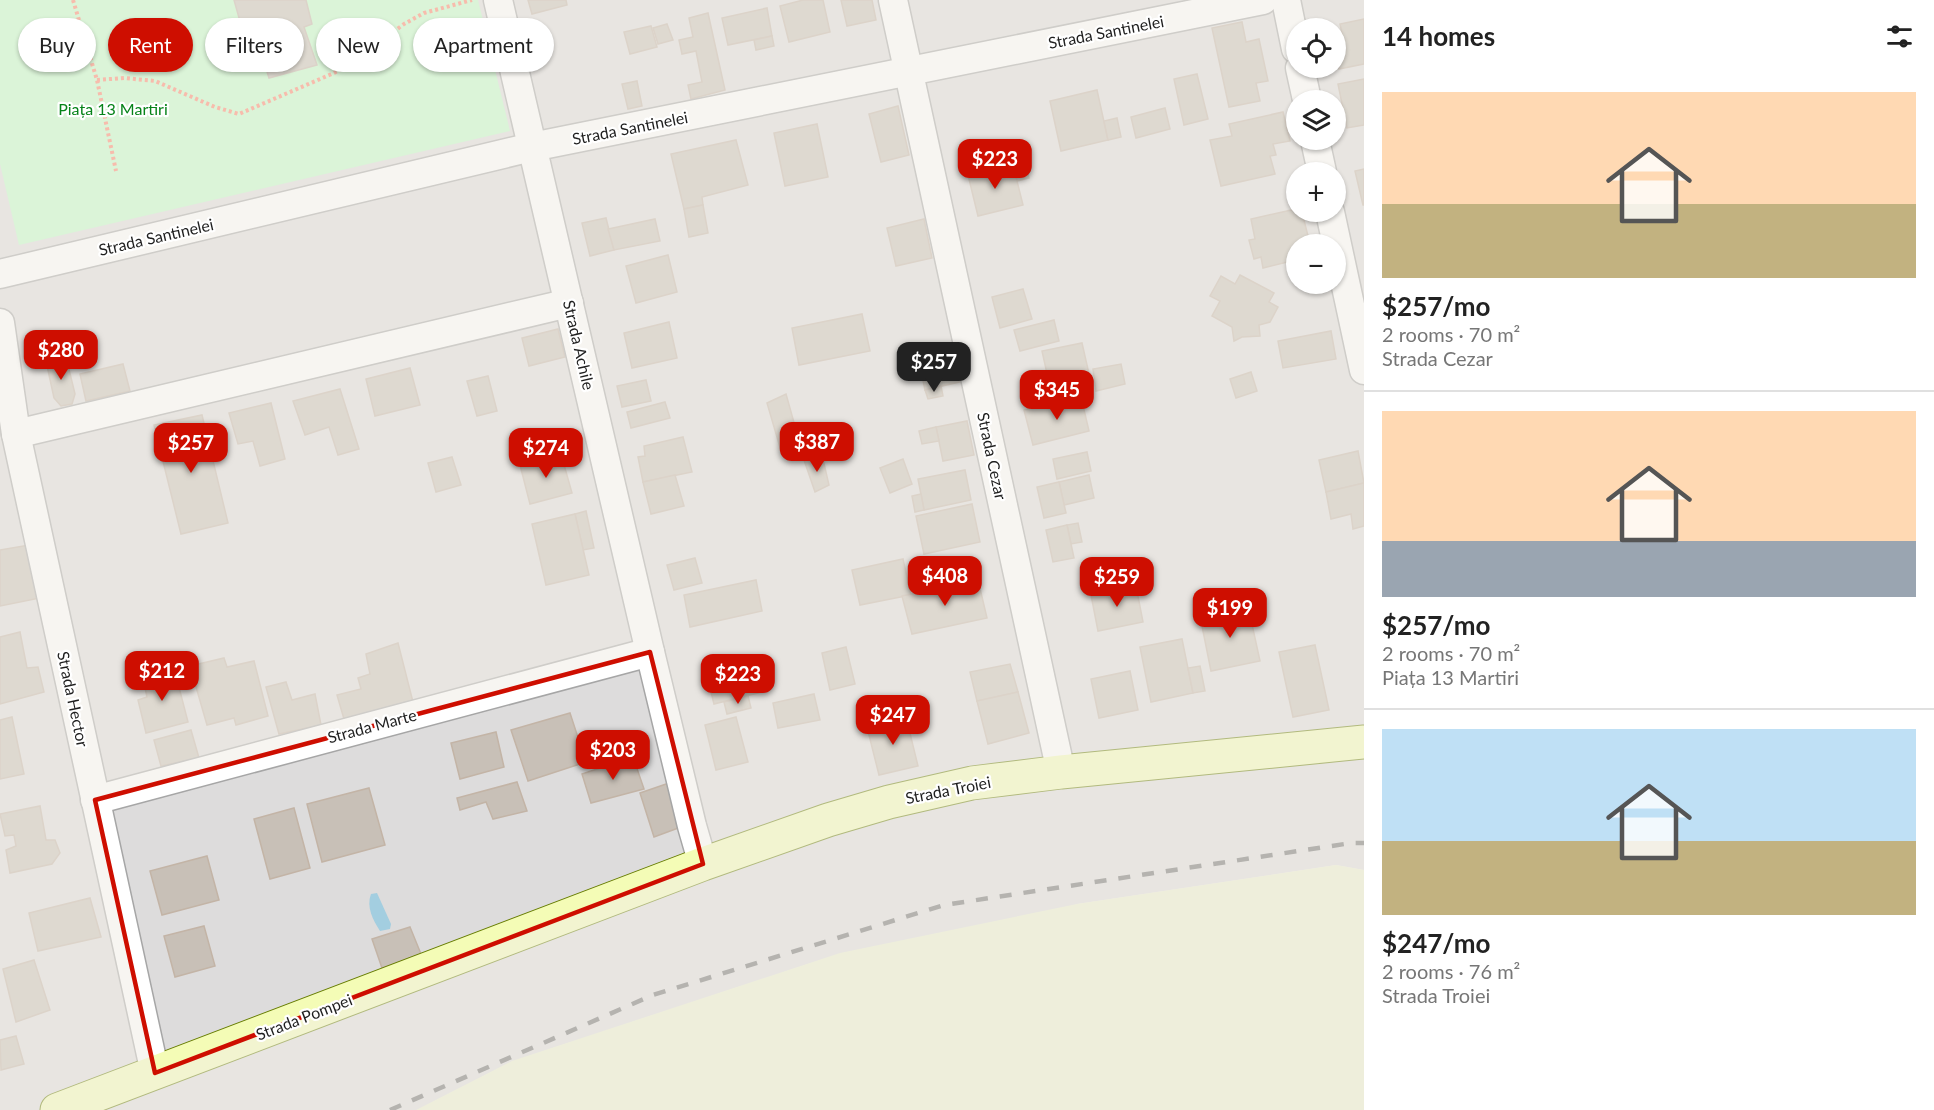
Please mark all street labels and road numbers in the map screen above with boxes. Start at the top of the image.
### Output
street label: Strada Santinelei [1046,11,1165,52]
street label: Strada Santinelei [570,107,689,148]
street label: Strada Santinelei [97,214,215,259]
street label: Strada Achile [560,298,599,392]
street label: Strada Cezar [974,411,1011,501]
street label: Strada Hector [54,649,93,749]
street label: Strada Marte [325,705,418,747]
street label: Strada Troiei [904,772,992,807]
street label: Strada Pompei [253,989,355,1044]

